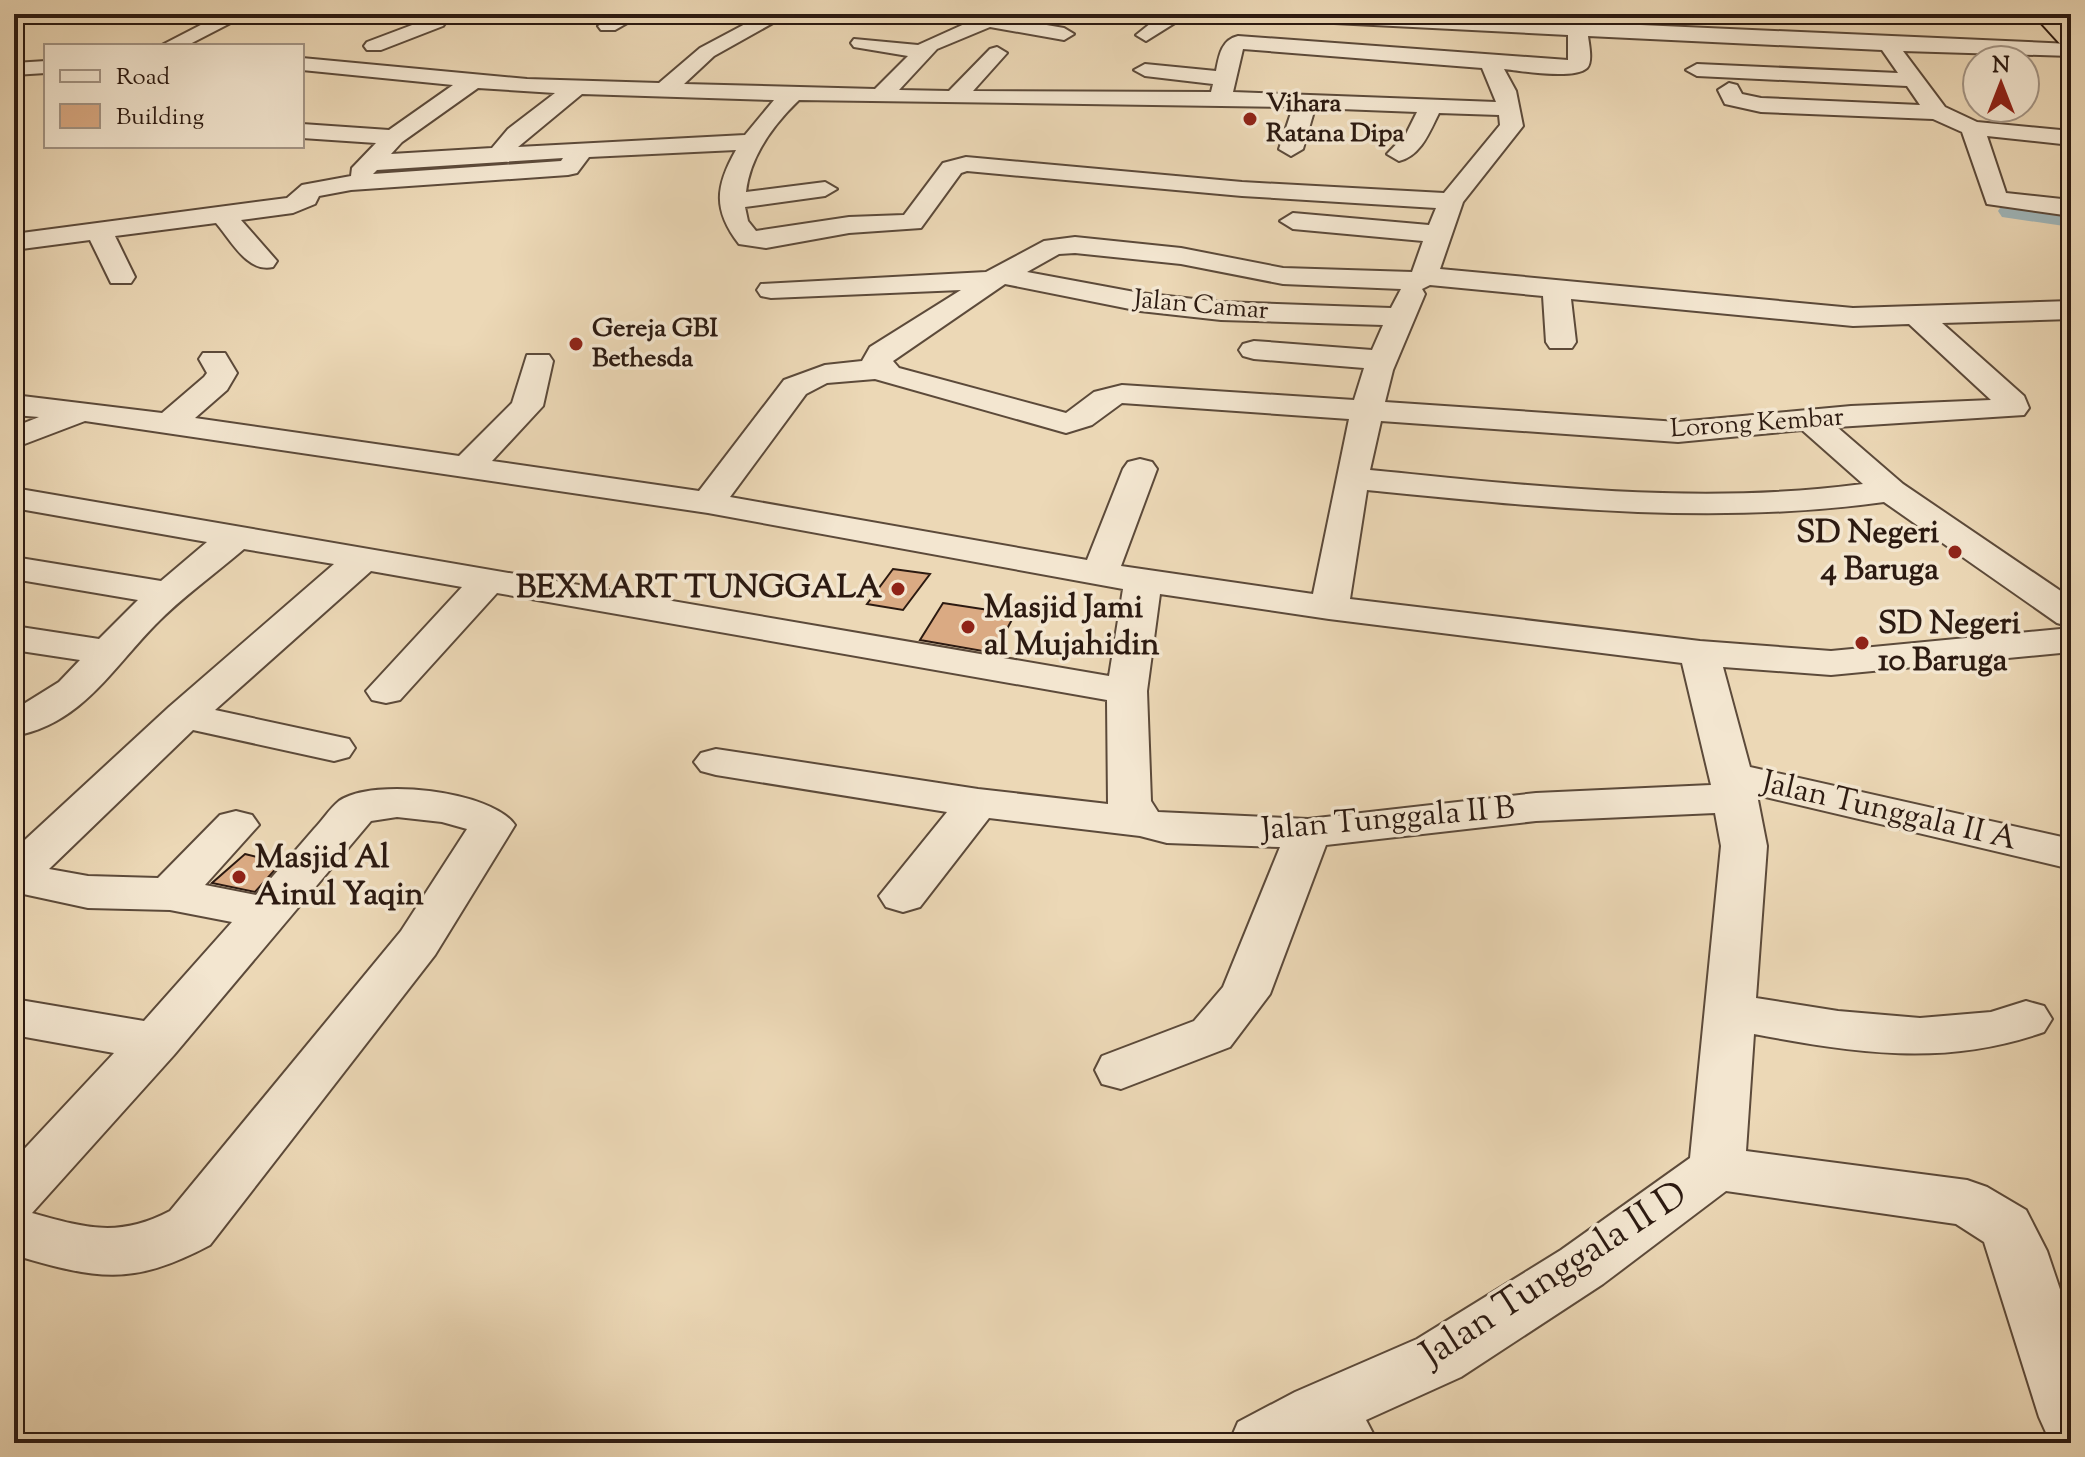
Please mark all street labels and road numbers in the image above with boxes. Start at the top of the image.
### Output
street label: Jalan Camar [1130,282,1270,330]
street label: Lorong Kembar [1669,399,1845,449]
street label: Jalan Tunggala II A [1755,760,2021,864]
street label: Jalan Tunggala II B [1257,786,1517,854]
street label: Jalan Tunggala II D [1409,1169,1699,1384]

